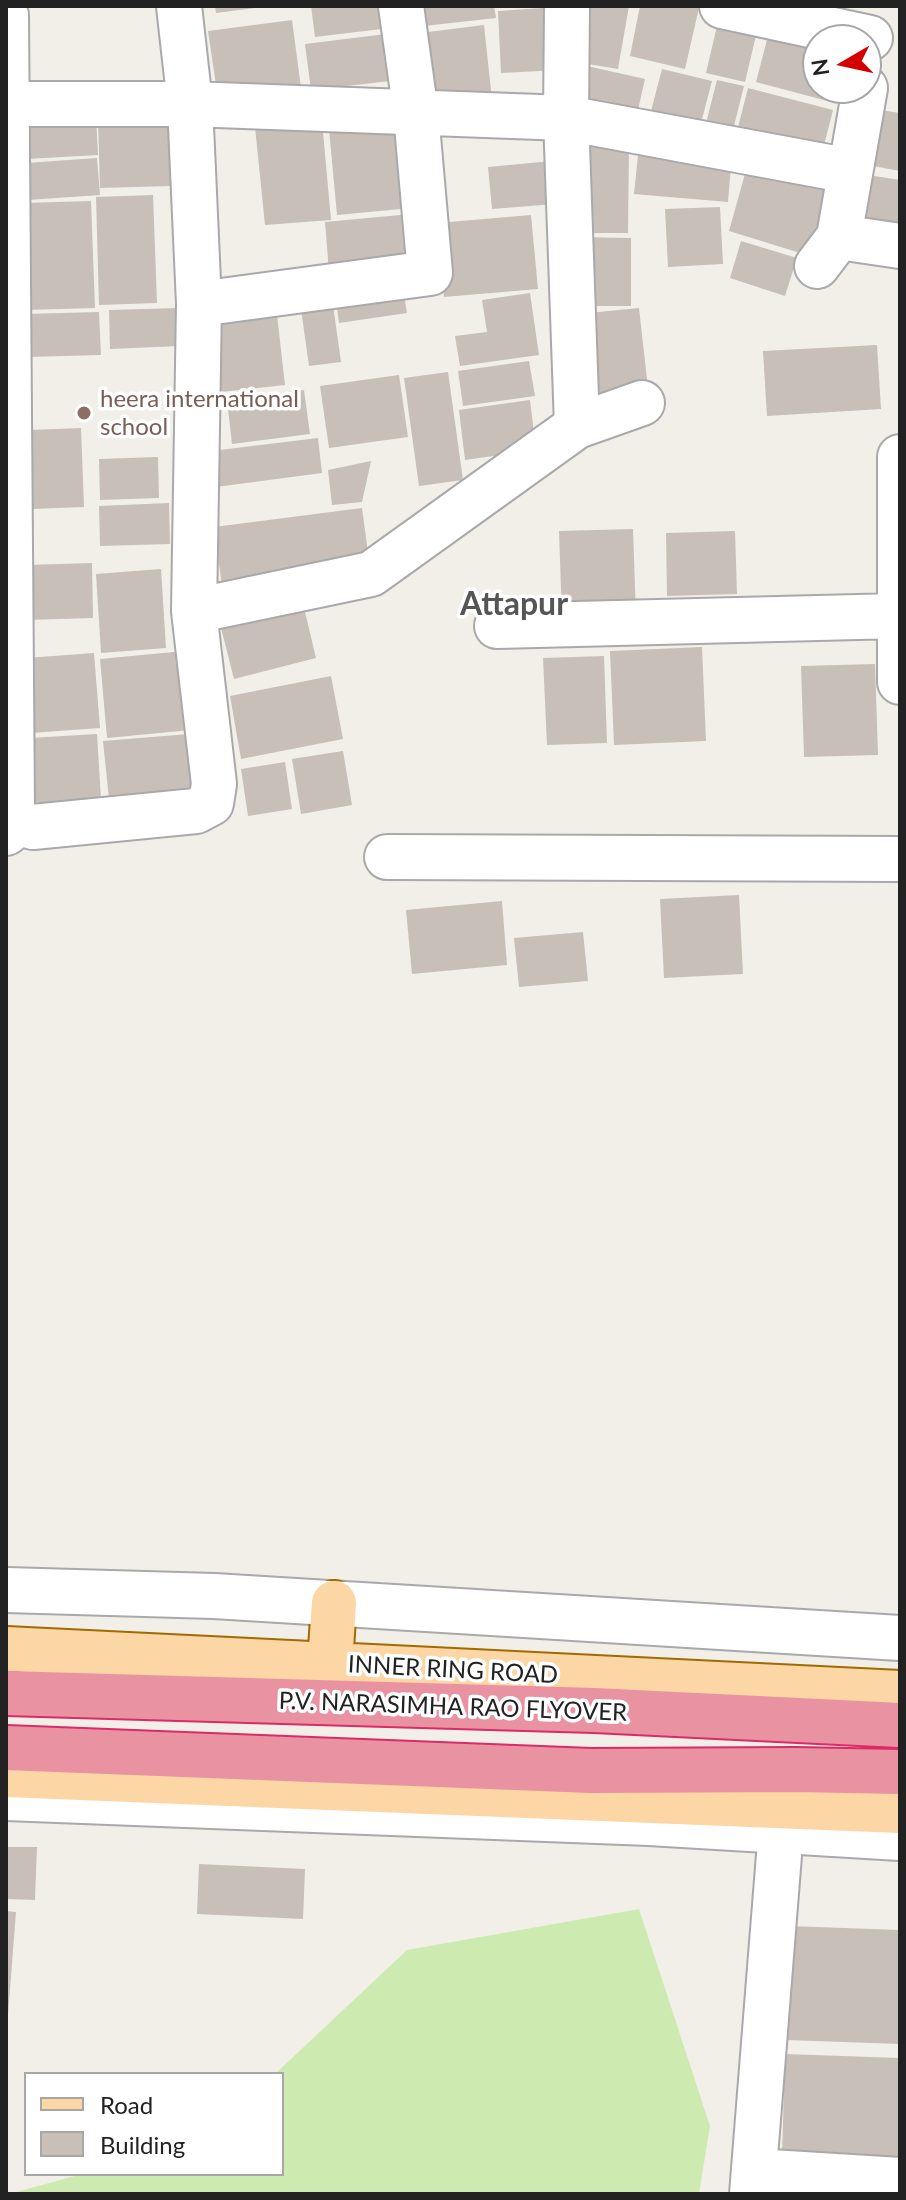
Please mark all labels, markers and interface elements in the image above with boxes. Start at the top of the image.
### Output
north arrow [802,24,882,104]
text: N [805,57,834,78]
place label: heera international school [100,385,299,441]
marker: heera international school [75,404,93,422]
district label: Attapur [460,586,568,624]
street label: INNER RING ROAD [347,1650,559,1690]
street label: P.V. NARASIMHA RAO FLYOVER [278,1687,628,1727]
legend [24,2072,284,2176]
text: Road [100,2090,153,2119]
text: Building [100,2130,185,2159]

